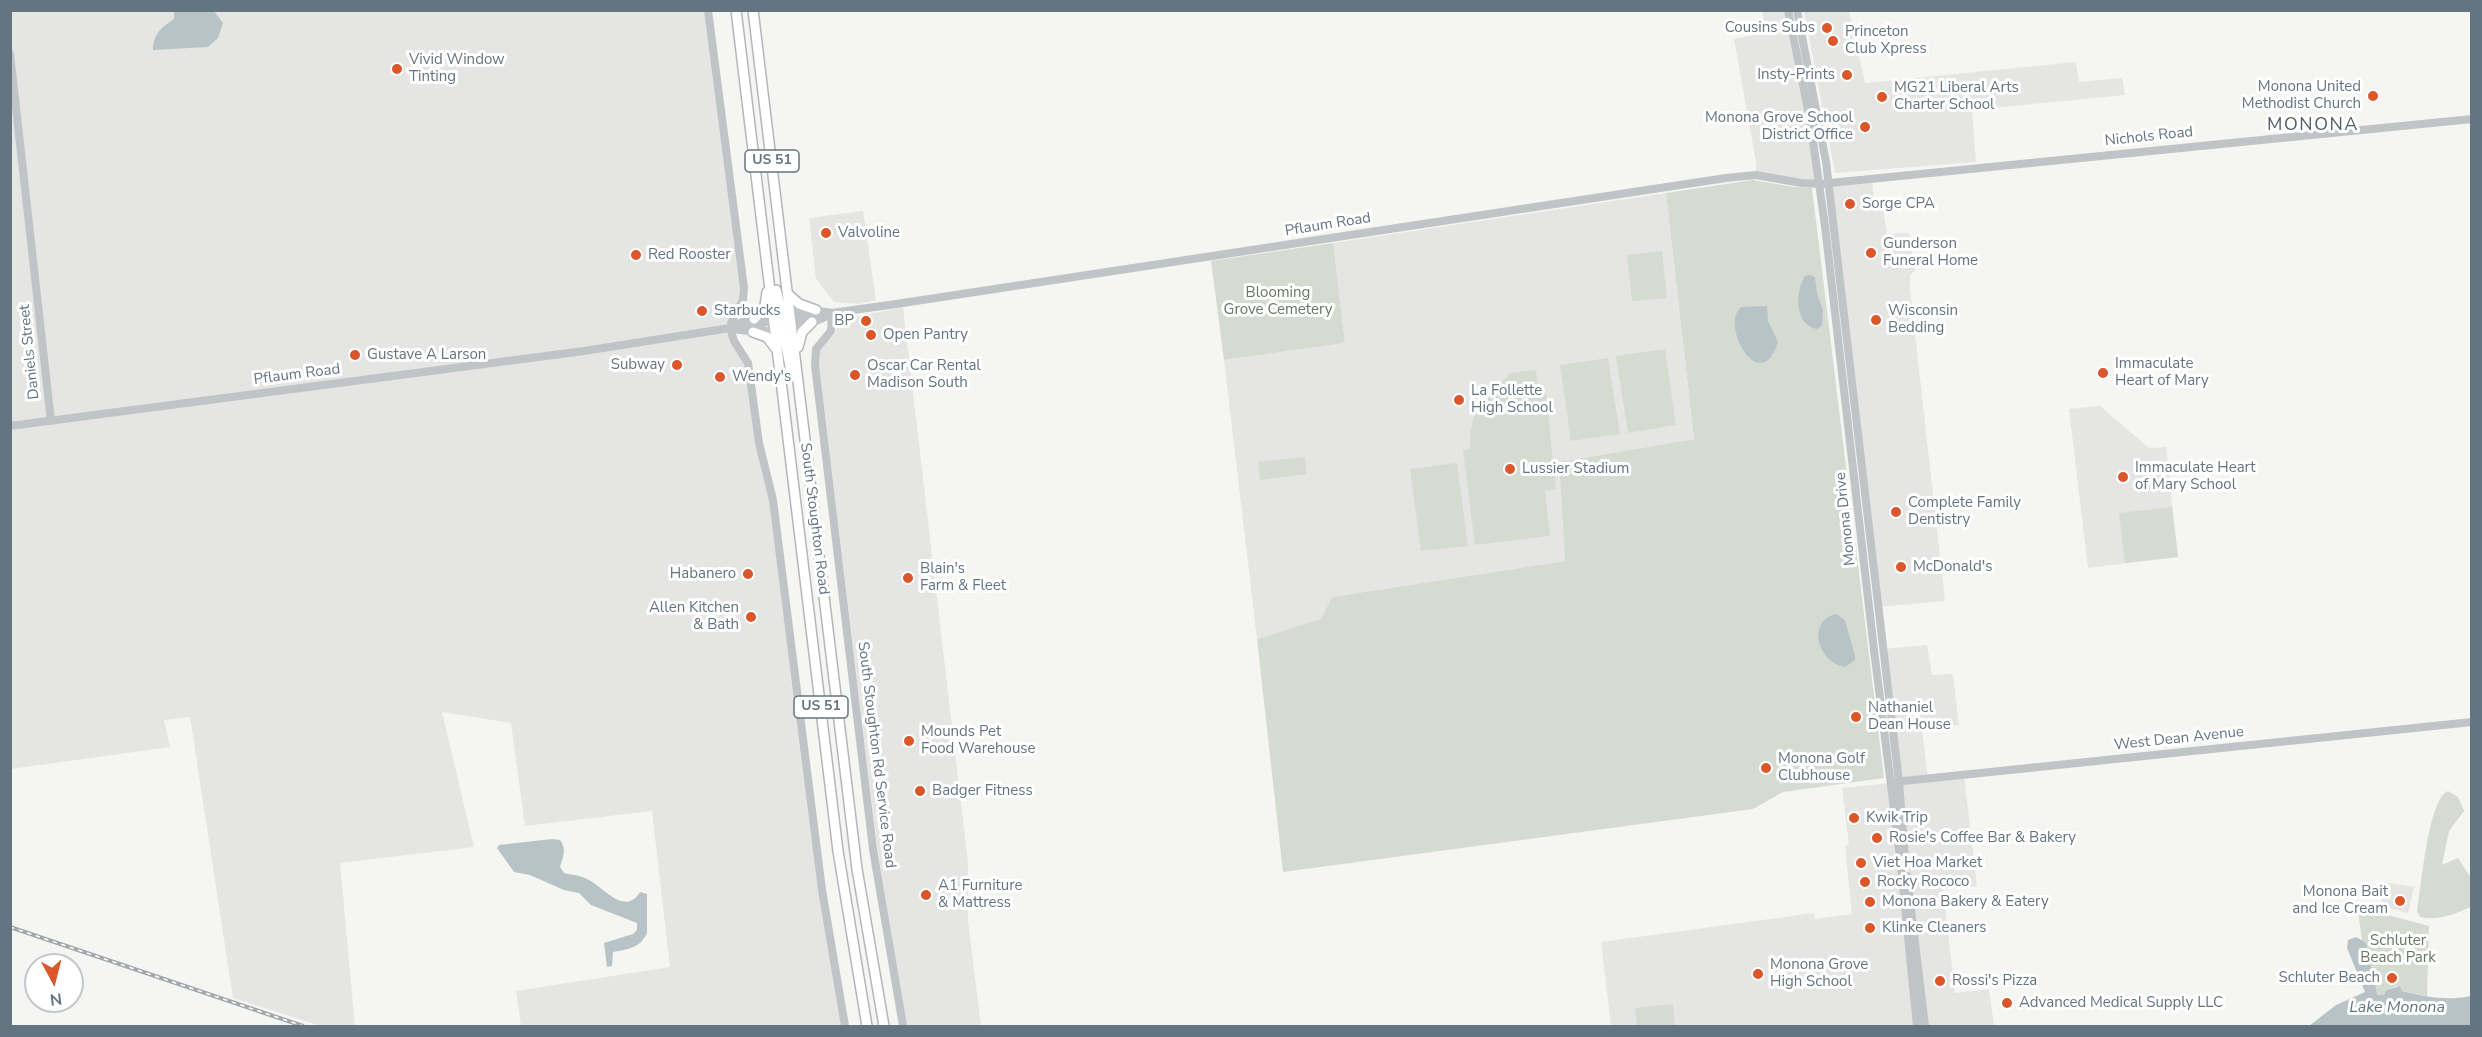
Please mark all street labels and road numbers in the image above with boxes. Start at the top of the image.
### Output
street label: Nichols Road [2104,123,2194,151]
road number: US 51 [745,150,799,172]
street label: Pflaum Road [1284,209,1372,241]
street label: Daniels Street [16,304,44,400]
street label: Pflaum Road [253,361,341,389]
street label: South Stoughton Road [796,442,832,596]
street label: Monona Drive [1832,471,1860,567]
street label: South Stoughton Rd Service Road [853,641,899,869]
road number: US 51 [794,696,848,718]
street label: West Dean Avenue [2113,723,2245,755]

